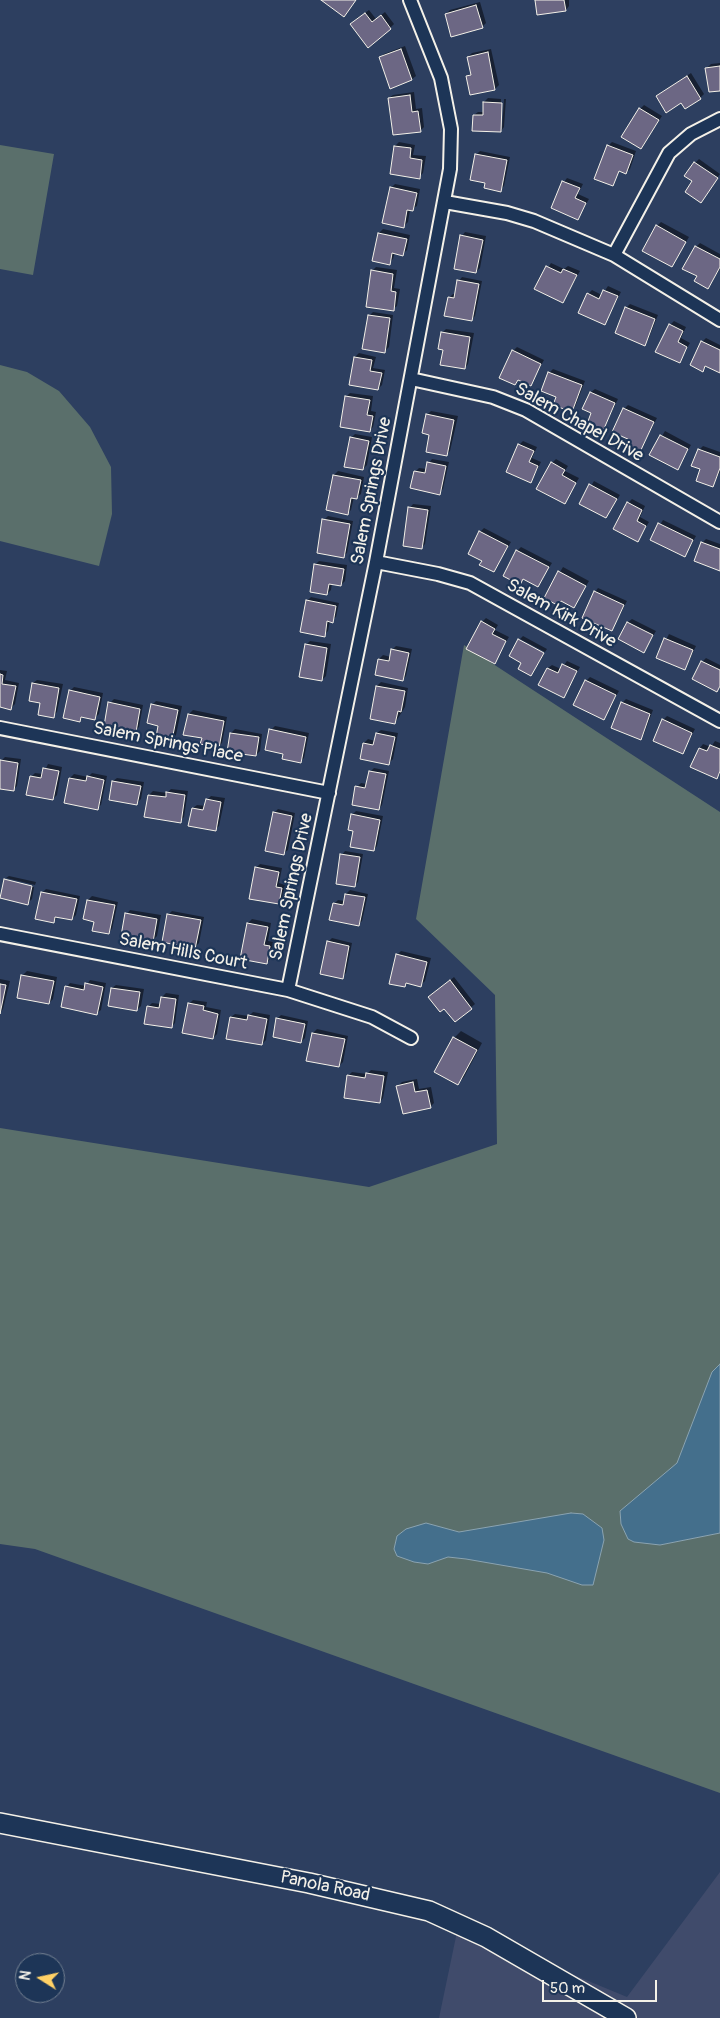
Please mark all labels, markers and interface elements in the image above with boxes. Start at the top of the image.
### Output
street label: Salem Chapel Drive [511,379,647,467]
street label: Salem Springs Drive [347,415,397,567]
street label: Salem Kirk Drive [502,575,620,653]
street label: Salem Springs Place [91,718,245,768]
street label: Salem Springs Drive [266,811,318,963]
street label: Salem Hills Court [117,929,249,975]
street label: Panola Road [278,1867,372,1907]
north arrow [15,1953,65,2003]
text: N [17,1969,35,1982]
scale bar [545,1970,660,2002]
text: 50 m [550,1979,585,1998]

